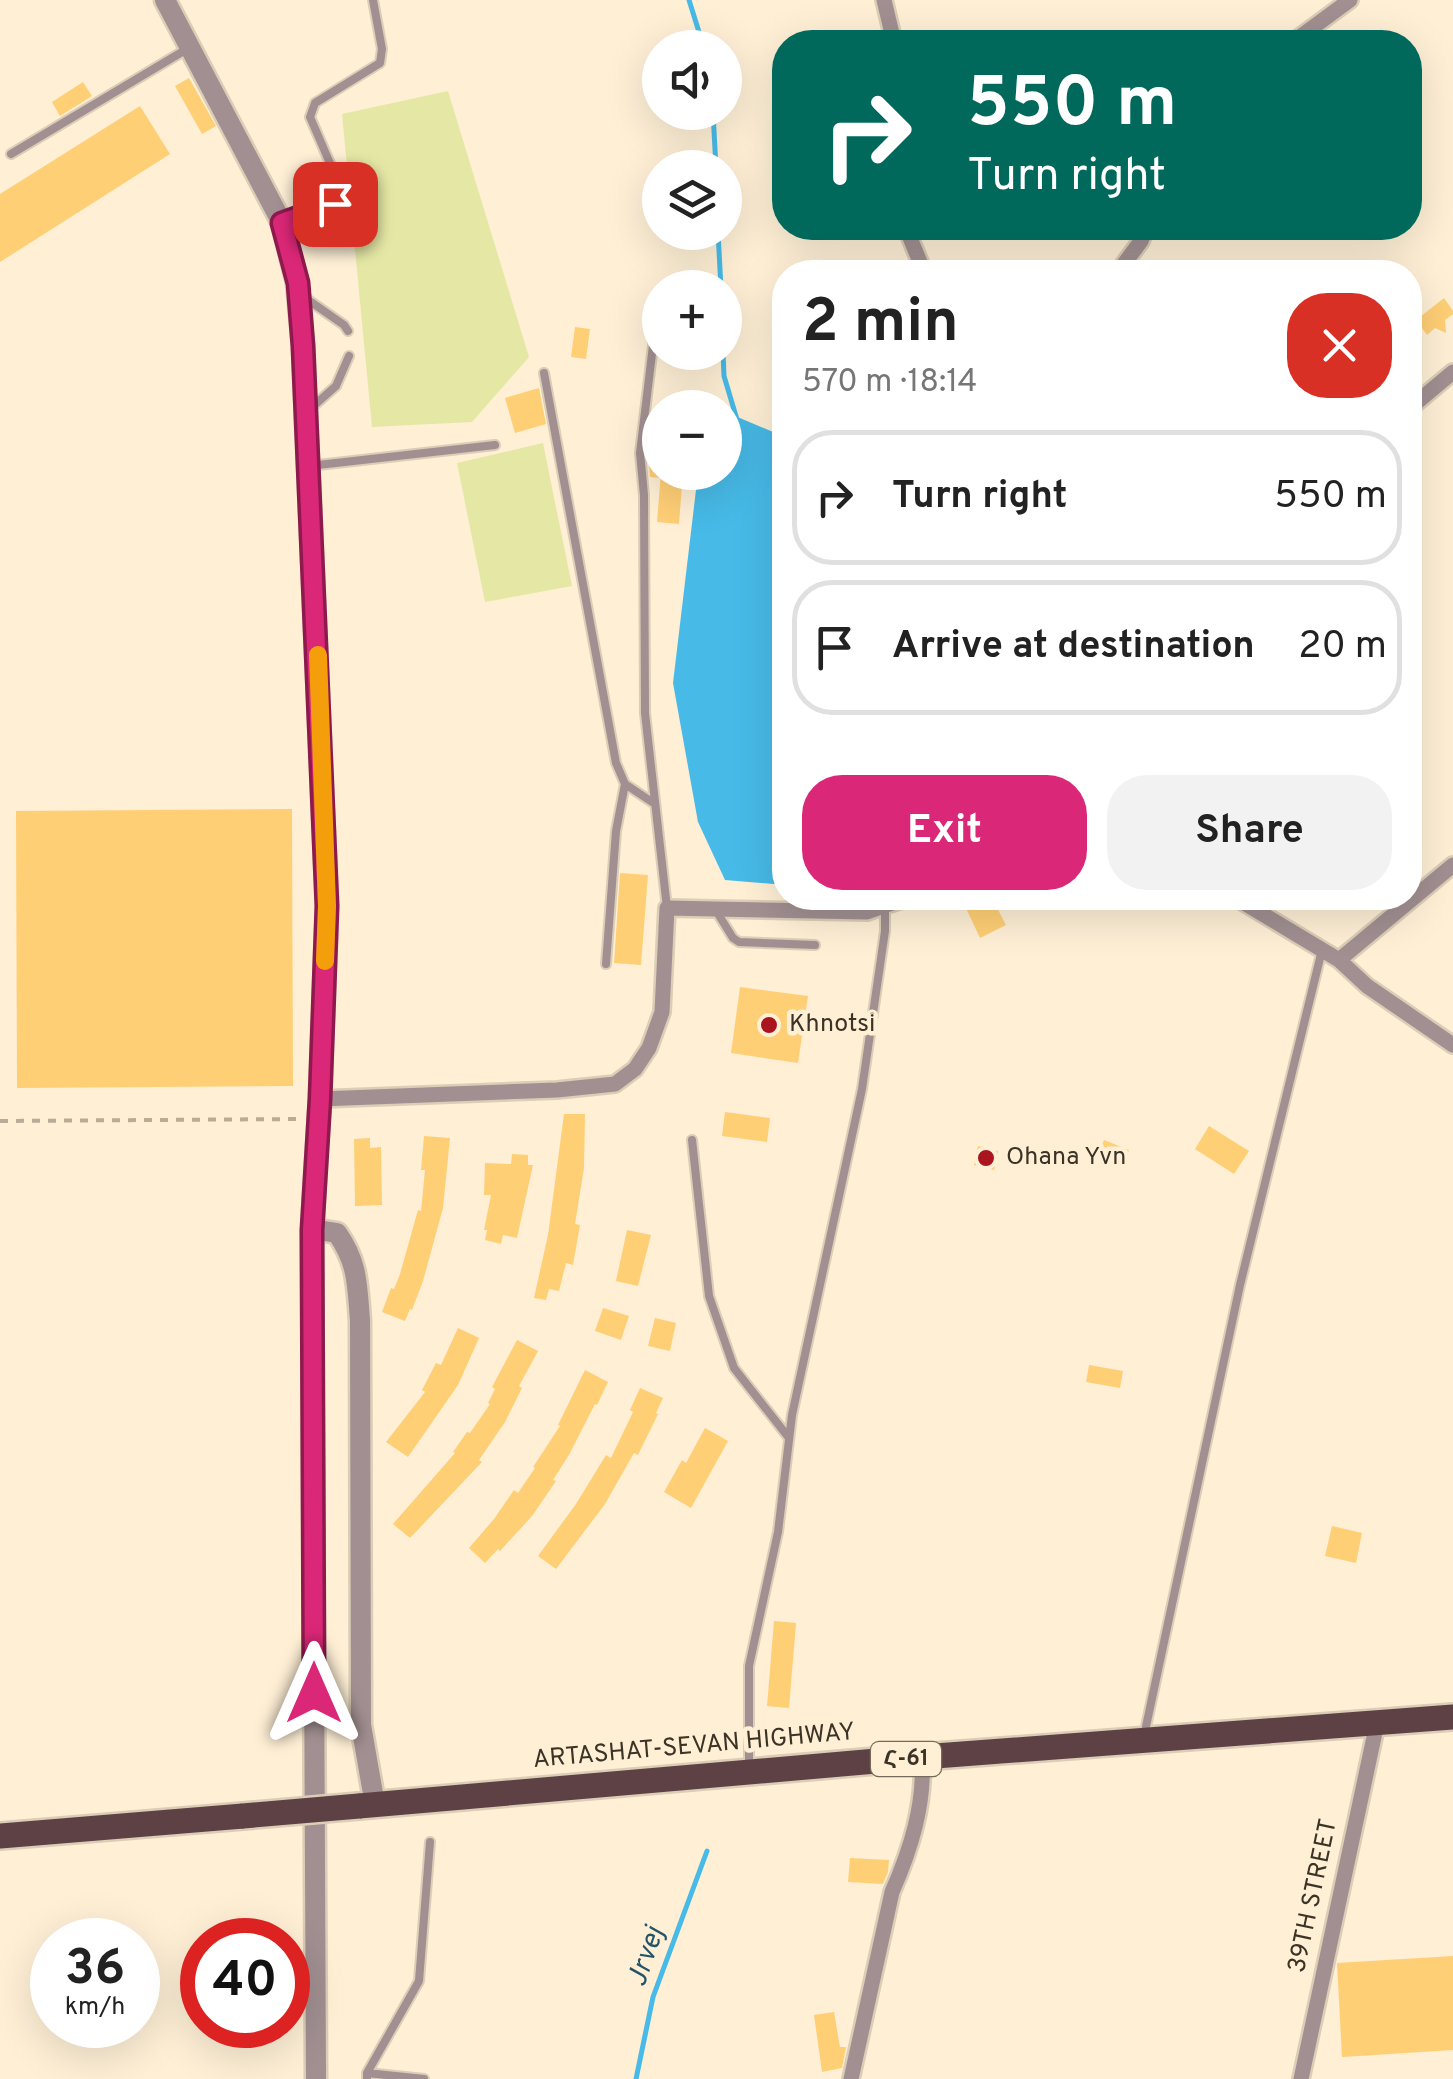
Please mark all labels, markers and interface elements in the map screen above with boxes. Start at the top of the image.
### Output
map controls [642,30,742,490]
button: sound [642,30,742,130]
text: 550 m [967,62,1177,151]
icon: right [802,70,932,200]
text: Turn right [967,149,1166,206]
button: layers [642,150,742,250]
pin [293,162,378,247]
icon: arrive [308,177,363,232]
button: + [642,270,742,370]
text: 2 min [802,287,959,363]
button: close [1287,293,1392,398]
text: 570 m · 18:14 [802,363,977,403]
button: − [642,390,742,490]
icon: right [807,470,862,525]
text: Turn right [892,473,1067,522]
text: 550 m [1274,473,1387,522]
icon: arrive [807,620,862,675]
text: Arrive at destination [892,623,1255,672]
text: 20 m [1298,623,1387,672]
button: Exit [802,775,1087,890]
button: Share [1107,775,1392,890]
place label: Khnotsi [789,1009,875,1041]
marker: Khnotsi [758,1014,780,1036]
place label: Ohana Yvn [1006,1142,1126,1174]
marker: Ohana Yvn [975,1147,997,1169]
position arrow [262,1641,366,1745]
street label: ARTASHAT-SEVAN HIGHWAY [532,1717,856,1777]
road number: Հ-61 [871,1742,941,1776]
street label: 39TH STREET [1282,1816,1346,1976]
speed limit sign: 40 [180,1918,310,2048]
water label: Jrvej [620,1921,675,1991]
text: 36 [65,1939,125,2002]
text: km/h [65,1992,125,2024]

